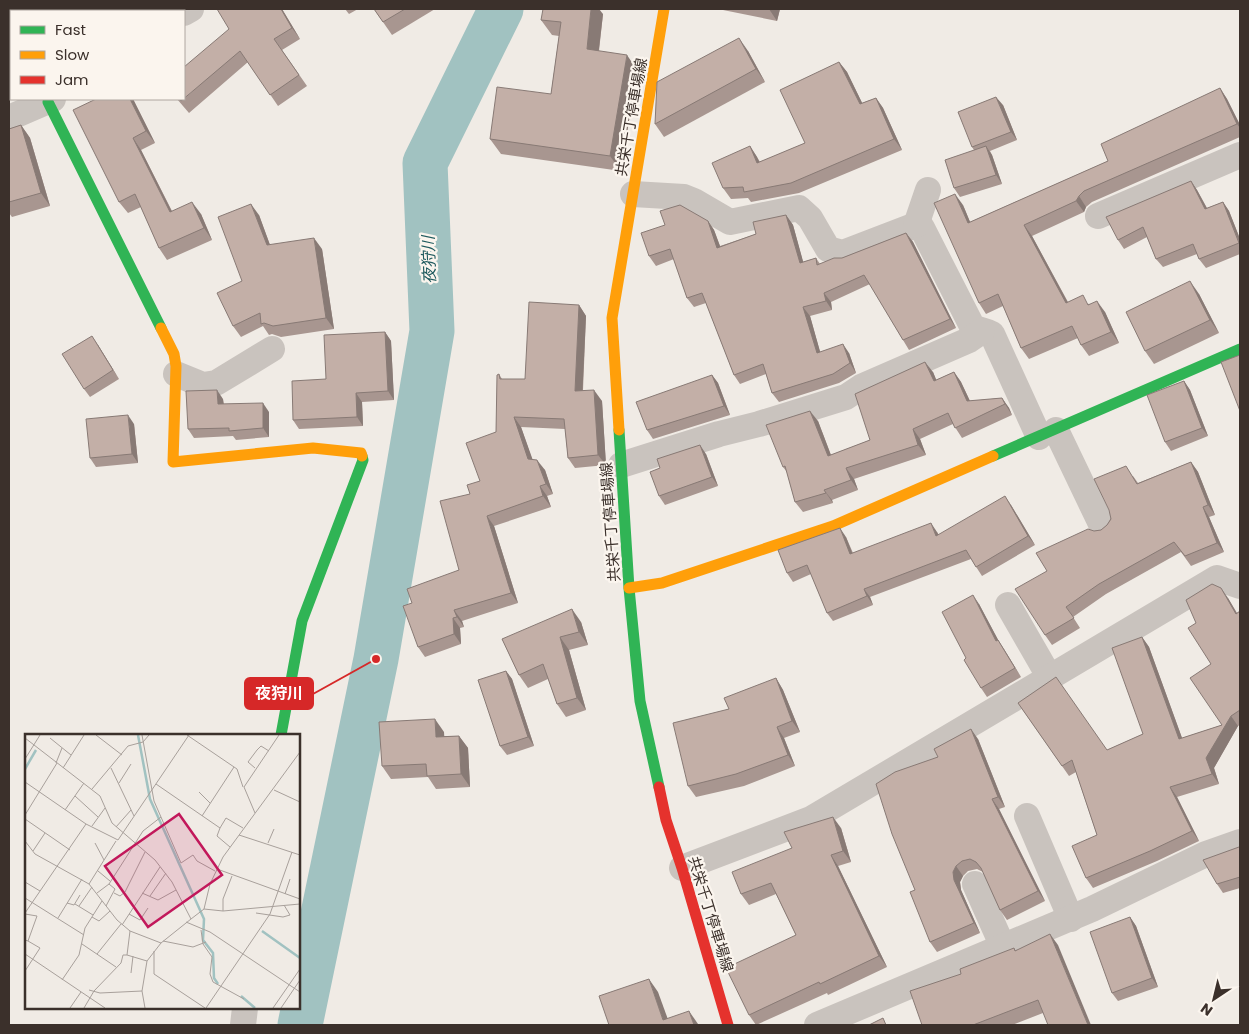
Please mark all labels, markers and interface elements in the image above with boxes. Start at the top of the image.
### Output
legend [10,10,185,100]
text: Fast [55,19,86,40]
text: Slow [55,44,90,65]
street label: 共栄千丁停車場線 [610,56,652,178]
text: Jam [55,69,89,90]
water label: 夜狩川 [417,234,441,284]
street label: 共栄千丁停車場線 [595,461,625,583]
callout: 夜狩川 [245,678,313,709]
text: 夜狩川 [255,682,303,705]
inset map [25,734,300,1009]
street label: 共栄千丁停車場線 [683,854,739,974]
north arrow [1189,974,1239,1024]
text: N [1196,998,1217,1021]

